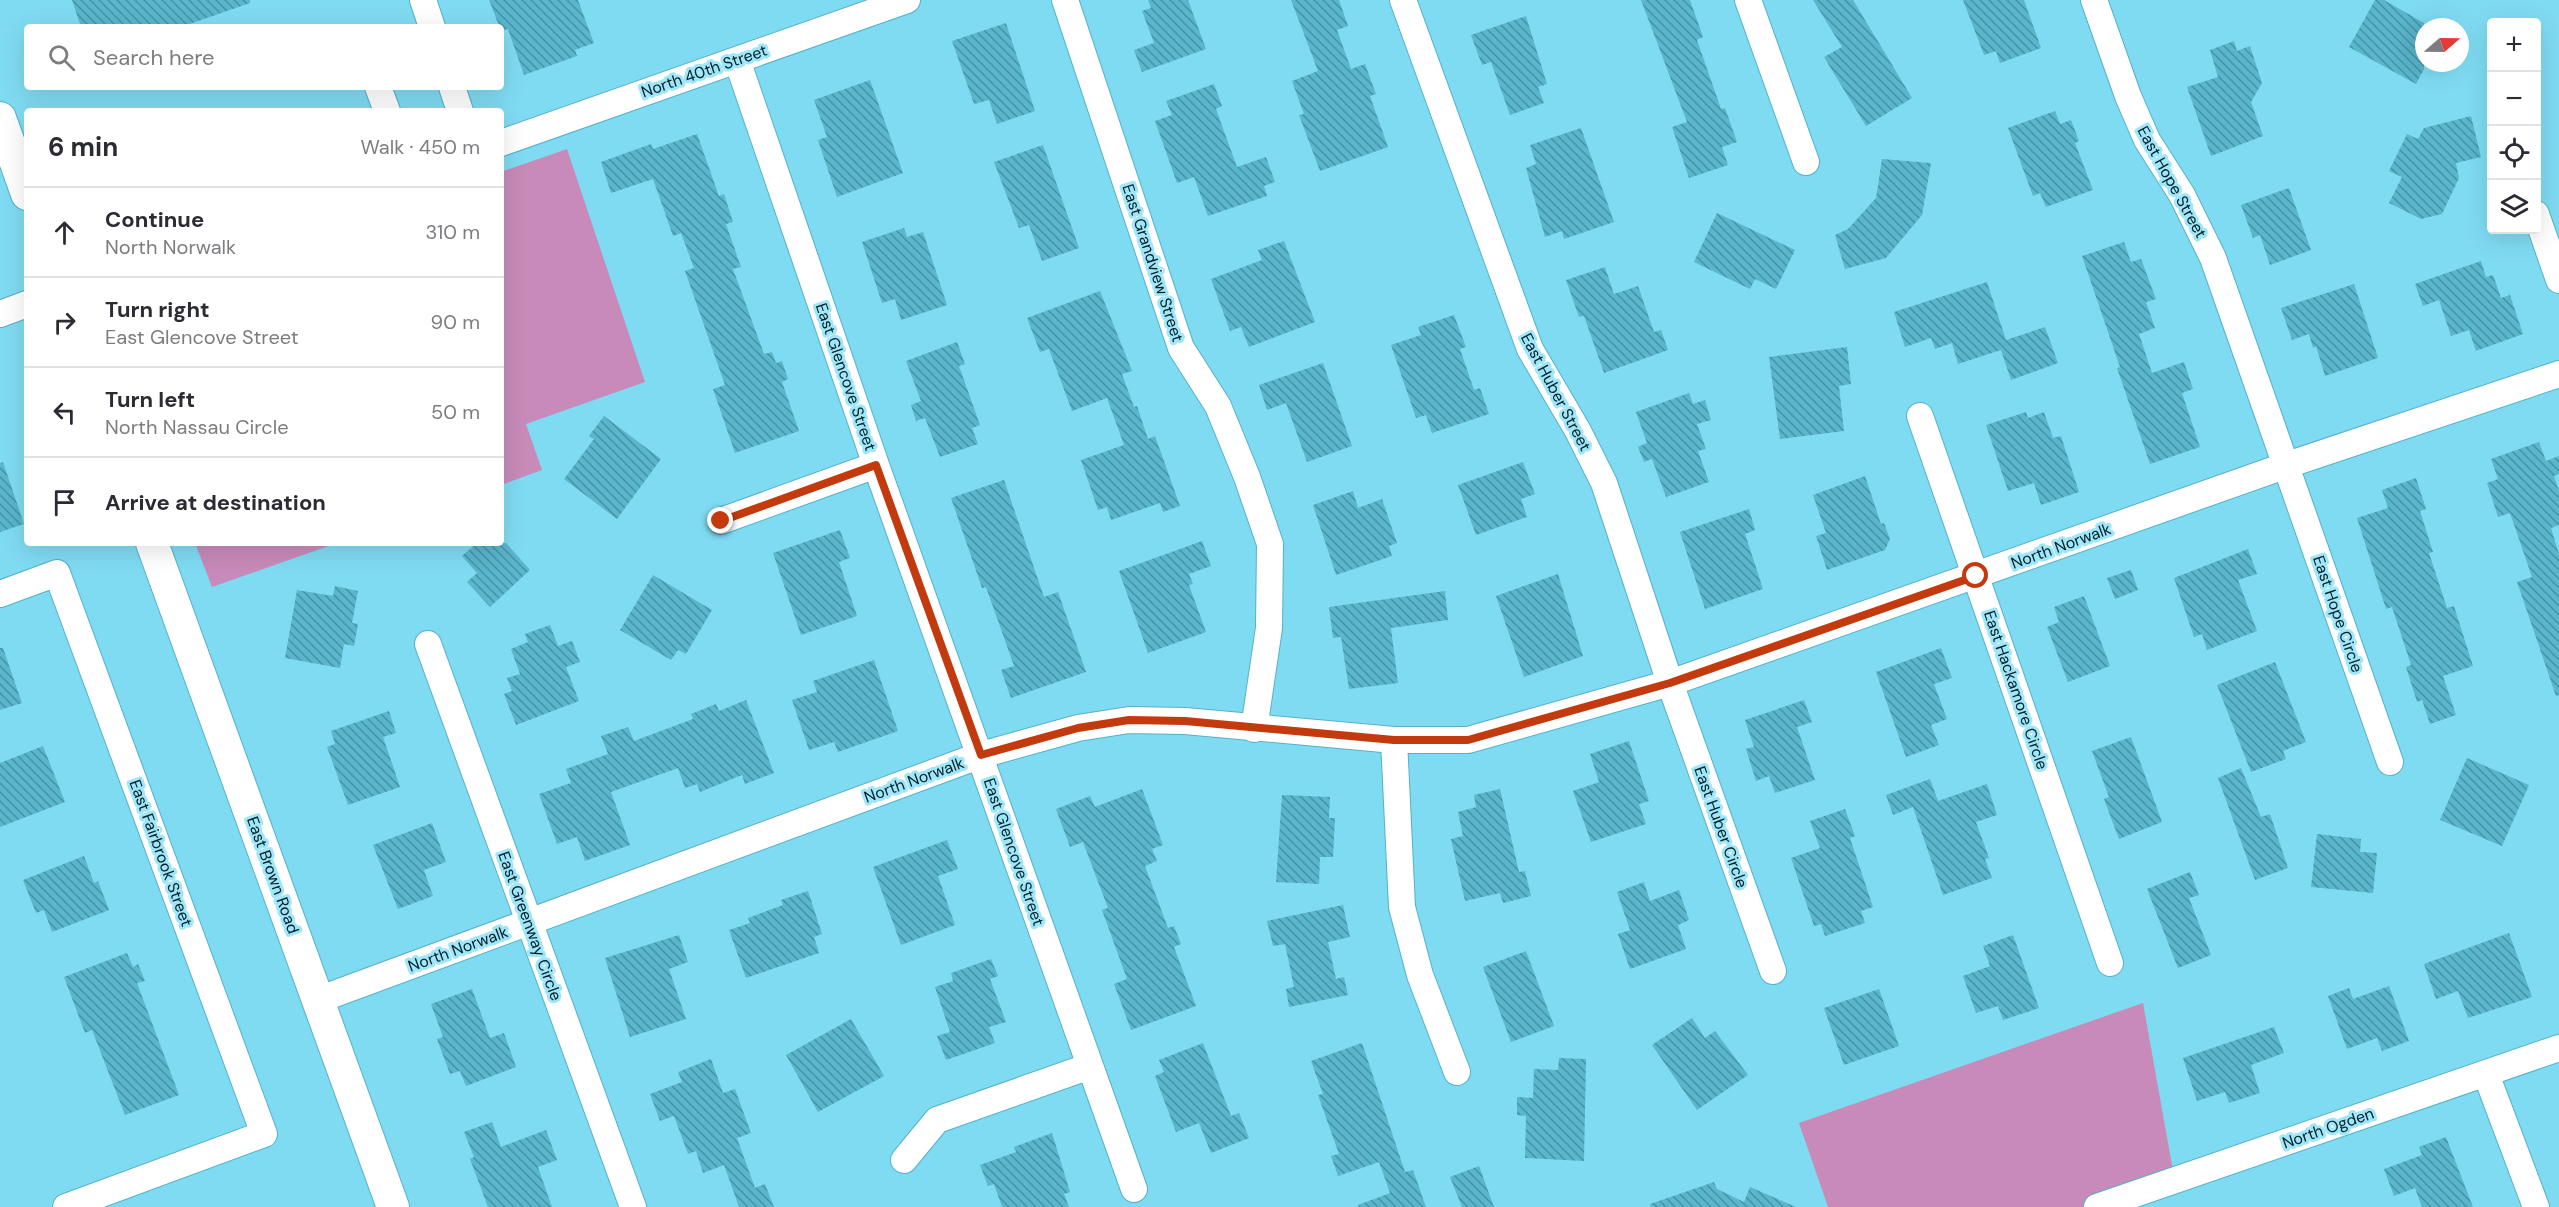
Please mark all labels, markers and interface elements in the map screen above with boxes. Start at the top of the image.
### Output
north arrow [2415,18,2469,72]
map controls [2487,18,2541,234]
button: + [2487,18,2541,72]
search box [24,24,504,90]
street label: North 40th Street [638,40,770,102]
icon: search [45,41,78,74]
text: Search here [93,43,214,72]
button: − [2487,72,2541,126]
street label: East Hope Street [2133,122,2211,242]
button: locate [2487,126,2541,180]
text: 6 min [48,130,118,164]
text: Walk · 450 m [360,134,480,160]
button: layers [2487,180,2541,234]
street label: East Grandview Street [1118,181,1188,345]
text: Continue [105,205,204,234]
icon: ahead [48,216,81,249]
text: 310 m [425,219,480,245]
text: North Norwalk [105,234,236,260]
text: Turn right [105,295,210,324]
street label: East Glencove Street [811,300,881,454]
icon: right [48,306,81,339]
text: 90 m [431,309,480,335]
text: East Glencove Street [105,324,299,350]
street label: East Huber Street [1516,329,1596,455]
text: Turn left [105,385,195,414]
icon: left [48,396,81,429]
text: 50 m [431,399,480,425]
text: North Nassau Circle [105,414,289,440]
icon: arrive [48,486,81,519]
text: Arrive at destination [105,488,326,517]
route end [707,507,733,533]
street label: North Norwalk [2008,518,2114,574]
street label: East Hope Circle [2308,553,2368,675]
route start [1962,562,1988,588]
street label: East Hackamore Circle [1979,608,2053,772]
street label: North Norwalk [861,752,967,808]
street label: East Huber Circle [1689,763,1753,891]
street label: East Glencove Street [979,775,1049,929]
street label: East Fairbrook Street [125,777,197,929]
street label: East Brown Road [242,813,304,937]
street label: East Greenway Circle [493,848,567,1004]
street label: North Norwalk [405,921,511,977]
street label: North Ogden [2279,1103,2377,1153]

